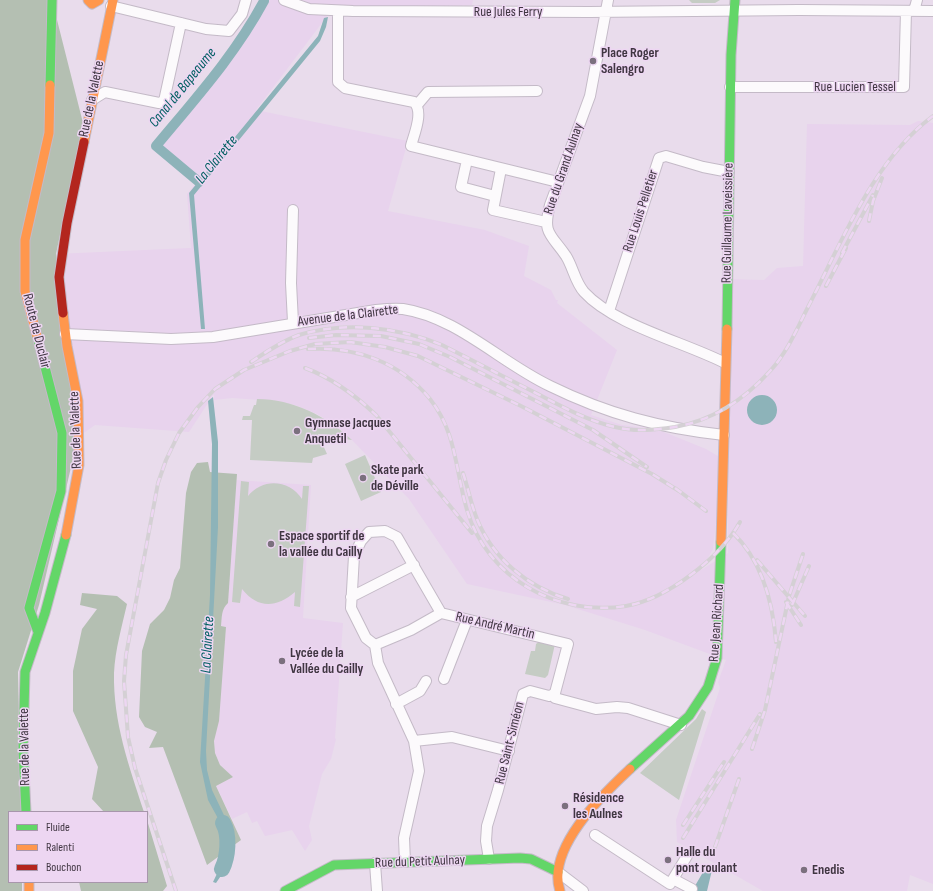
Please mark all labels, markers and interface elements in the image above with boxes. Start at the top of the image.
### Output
street label: Rue Jules Ferry [474,4,542,20]
water label: Canal de Bapeaume [146,45,220,131]
place label: Place Roger Salengro [601,45,659,78]
marker: Place Roger Salengro [588,56,598,66]
street label: Rue de la Valette [76,59,108,139]
street label: Rue Lucien Tessel [814,79,896,95]
street label: Rue du Grand Aulnay [541,121,587,217]
water label: La Clairette [192,132,242,188]
street label: Rue Guillaume Laveissière [719,163,737,283]
street label: Rue Louis Pelletier [620,168,662,254]
street label: Route de Duclair [19,292,53,370]
street label: Avenue de la Clairette [297,301,399,331]
street label: Rue de la Valette [66,391,86,469]
place label: Gymnase Jacques Anquetil [305,415,391,448]
marker: Gymnase Jacques Anquetil [292,426,302,436]
place label: Skate park de Déville [371,462,424,494]
marker: Skate park de Déville [358,473,368,483]
place label: Espace sportif de la vallée du Cailly [279,528,364,560]
marker: Espace sportif de la vallée du Cailly [266,539,276,549]
street label: Rue Jean Richard [706,584,728,662]
street label: Rue André Martin [454,609,536,643]
water label: La Clairette [198,616,218,674]
place label: Lycée de la Vallée du Cailly [290,645,363,678]
marker: Lycée de la Vallée du Cailly [277,656,287,666]
street label: Rue Saint-Siméon [492,700,528,786]
street label: Rue de la Valette [16,708,34,786]
place label: Résidence les Aulnes [573,790,624,822]
marker: Résidence les Aulnes [560,801,570,811]
legend [8,811,148,883]
text: Fluide [46,820,70,835]
text: Ralenti [46,840,74,855]
place label: Halle du pont roulant [676,844,737,876]
street label: Rue du Petit Aulnay [375,852,465,872]
marker: Halle du pont roulant [663,855,673,865]
text: Bouchon [46,860,81,875]
place label: Enedis [812,862,845,878]
marker: Enedis [799,865,809,875]

